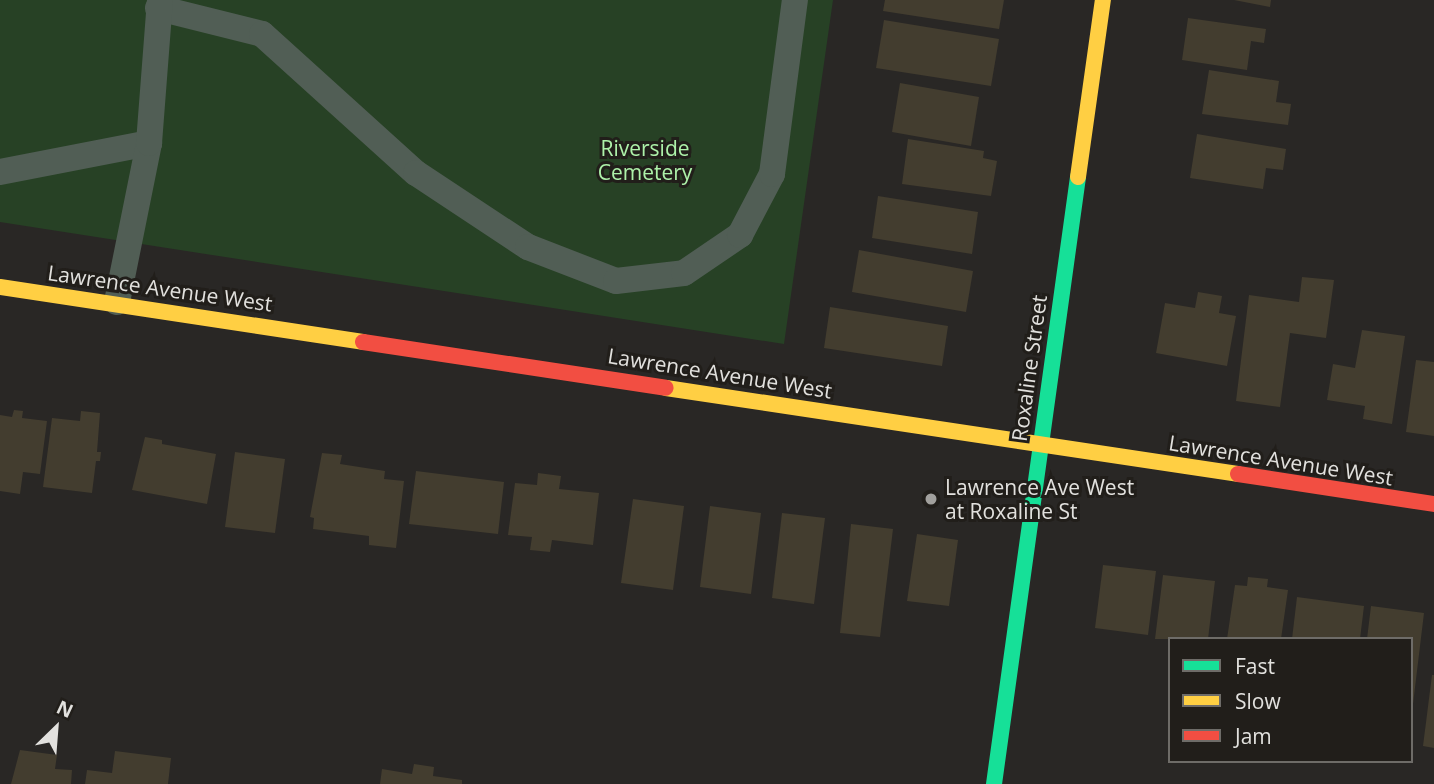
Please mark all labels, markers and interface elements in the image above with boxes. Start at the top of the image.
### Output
park label: Riverside Cemetery [598,135,692,185]
street label: Lawrence Avenue West [46,260,274,316]
street label: Roxaline Street [1006,293,1052,443]
street label: Lawrence Avenue West [606,343,834,403]
street label: Lawrence Avenue West [1167,430,1395,490]
place label: Lawrence Ave West at Roxaline St [945,474,1134,524]
marker: Lawrence Ave West at Roxaline St [923,491,939,507]
legend [1168,637,1413,763]
text: Fast [1235,652,1275,680]
text: Slow [1235,687,1281,715]
north arrow [21,693,91,763]
text: N [52,694,77,724]
text: Jam [1235,722,1272,750]

